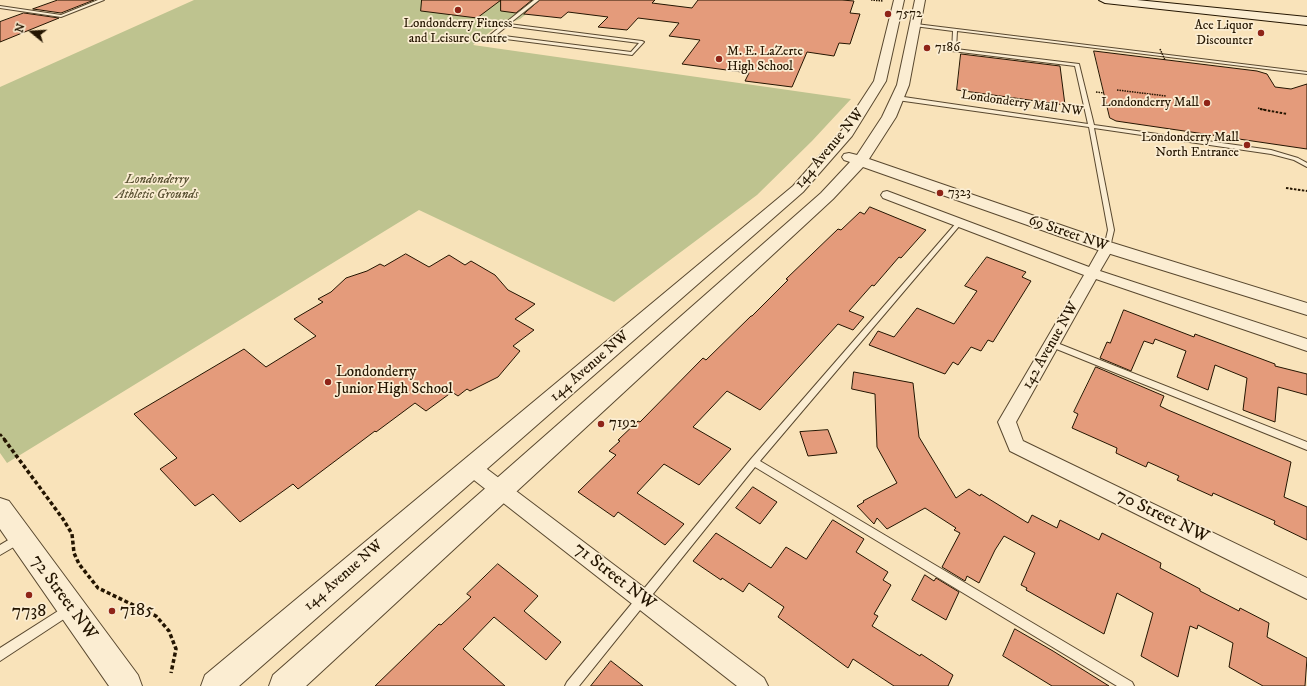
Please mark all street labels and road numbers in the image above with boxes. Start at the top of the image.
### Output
street label: Londonderry Mall NW [960,88,1084,120]
street label: 144 Avenue NW [791,105,869,193]
street label: 69 Street NW [1026,212,1110,256]
street label: 142 Avenue NW [1019,299,1083,393]
street label: 144 Avenue NW [547,328,633,406]
street label: 70 Street NW [1112,485,1212,549]
street label: 144 Avenue NW [301,537,387,615]
street label: 71 Street NW [569,538,659,616]
street label: 72 Street NW [25,551,101,645]

